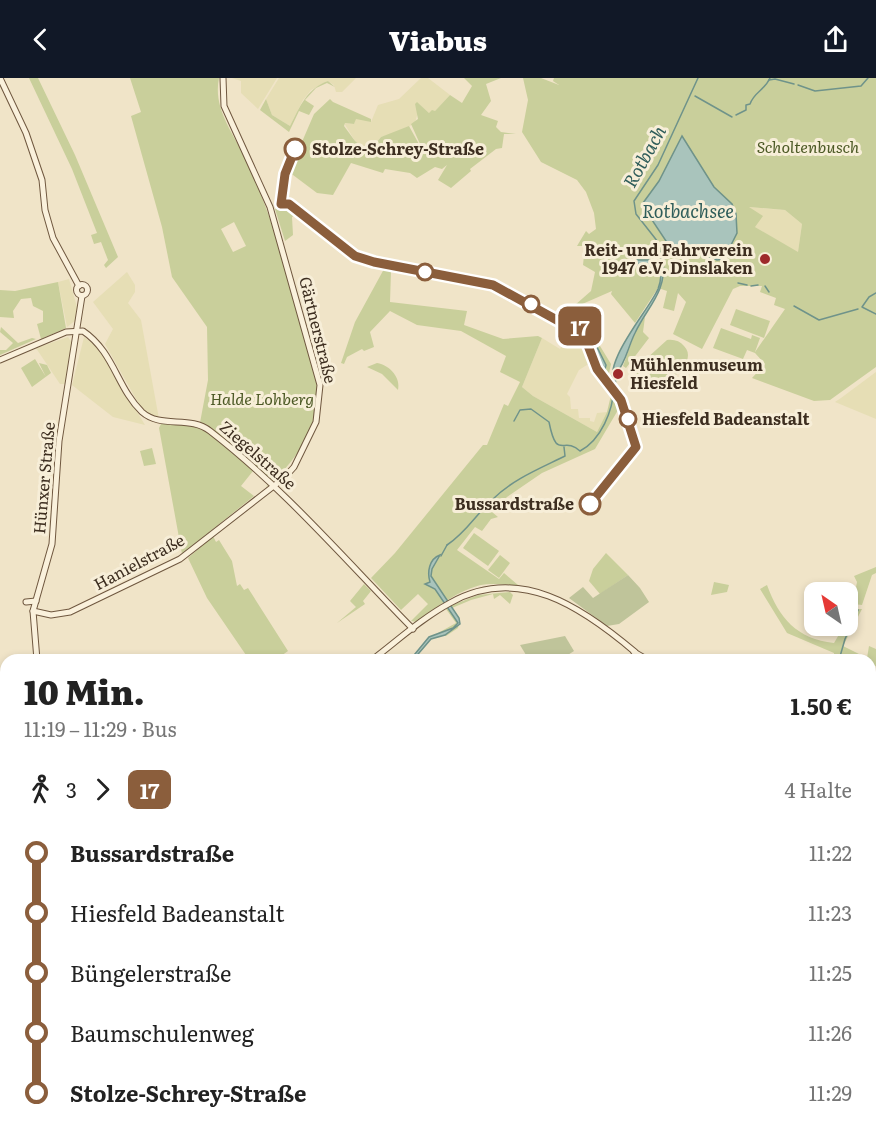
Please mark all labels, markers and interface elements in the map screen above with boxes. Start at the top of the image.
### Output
text: Viabus [389,19,487,59]
icon: back [24,23,57,56]
icon: share [819,23,852,56]
water label: Rotbach [616,120,672,192]
park label: Scholtenbusch [757,134,860,158]
place label: Stolze-Schrey-Straße [312,136,484,160]
marker: Stolze-Schrey-Straße [284,138,306,160]
water label: Rotbachsee [642,197,734,224]
place label: Reit- und Fahrverein 1947 e.V. Dinslaken [584,237,753,279]
marker: Reit- und Fahrverein 1947 e.V. Dinslaken [758,252,772,266]
unlabelled marker [416,263,434,281]
street label: Gärtnerstraße [294,274,344,386]
unlabelled marker [522,295,540,313]
line badge: 17 [553,306,607,346]
text: 17 [570,311,590,342]
place label: Mühlenmuseum Hiesfeld [630,352,763,394]
marker: Mühlenmuseum Hiesfeld [611,367,625,381]
park label: Halde Lohberg [210,386,314,410]
place label: Hiesfeld Badeanstalt [642,406,810,430]
marker: Hiesfeld Badeanstalt [619,410,637,428]
street label: Ziegelstraße [215,414,302,494]
street label: Hünxer Straße [26,421,60,535]
place label: Bussardstraße [455,491,574,515]
marker: Bussardstraße [579,493,601,515]
street label: Hanielstraße [89,527,188,595]
north arrow [804,582,858,636]
map controls [804,582,858,636]
text: 10 Min. [24,666,145,715]
text: 1.50 € [790,689,852,722]
text: 11:19 – 11:29 · Bus [24,713,176,743]
icon: walk [24,773,57,806]
icon: forward [86,773,119,806]
text: 3 [66,774,77,804]
text: 17 [140,774,159,805]
text: 4 Halte [785,774,852,804]
text: Bussardstraße [70,836,234,869]
text: 11:22 [809,837,852,867]
text: Hiesfeld Badeanstalt [70,896,284,929]
text: 11:23 [808,897,852,927]
text: Büngelerstraße [70,956,231,989]
text: 11:25 [809,957,852,987]
text: Baumschulenweg [70,1016,254,1049]
text: 11:26 [808,1017,852,1047]
text: Stolze-Schrey-Straße [70,1076,306,1109]
text: 11:29 [809,1077,852,1107]

